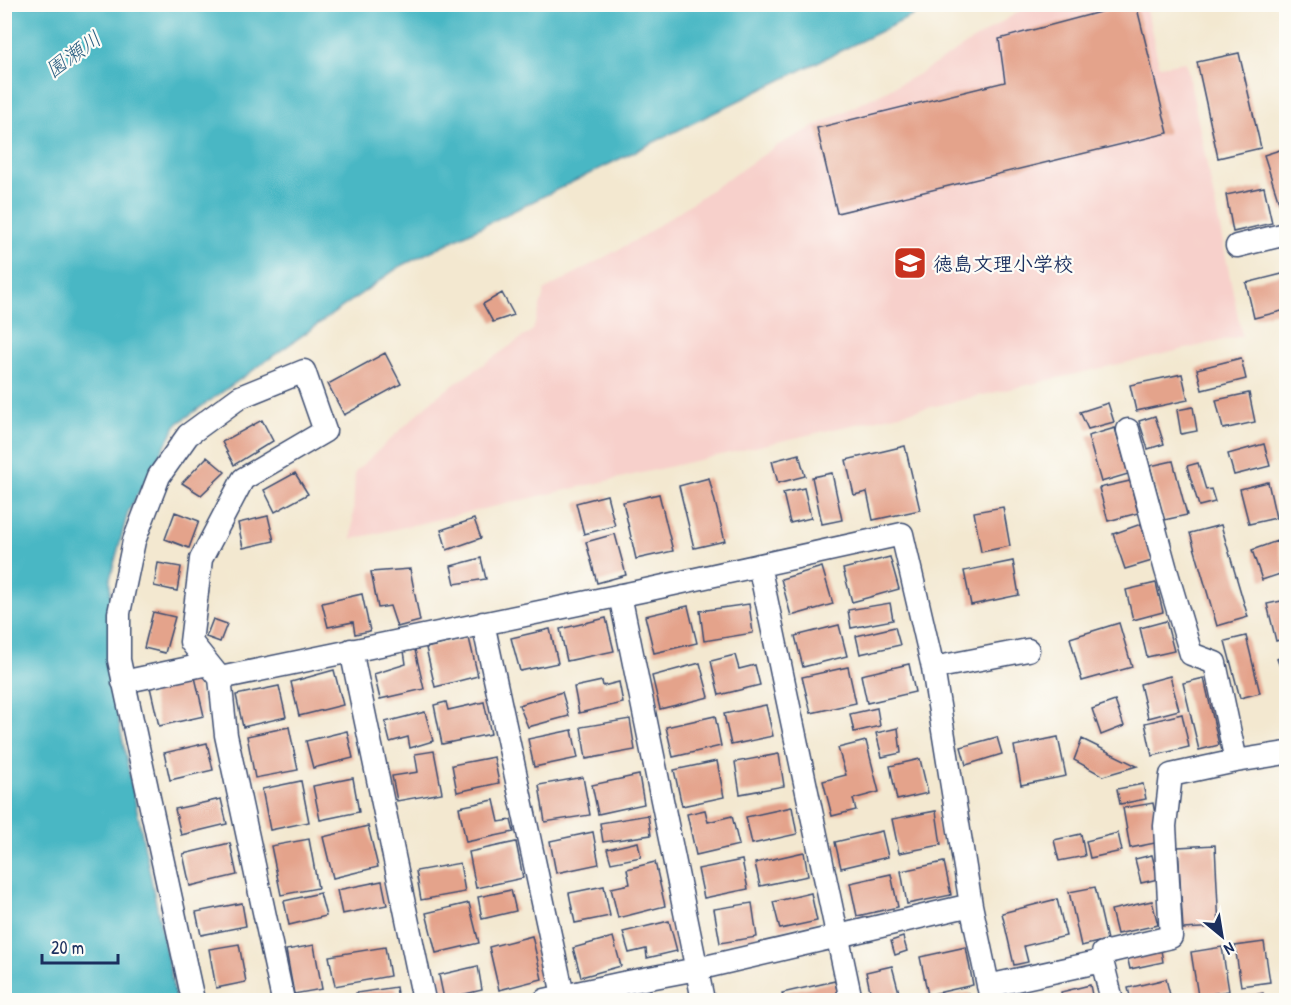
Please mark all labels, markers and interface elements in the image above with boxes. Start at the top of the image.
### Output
water label: 園瀬川 [39,24,107,84]
school or university icon: 徳島文理小学校 [892,245,928,281]
place label: 徳島文理小学校 [933,250,1073,277]
north arrow [1192,906,1252,966]
scale bar [42,927,118,965]
text: 20 m [51,935,84,960]
text: N [1220,937,1239,961]

